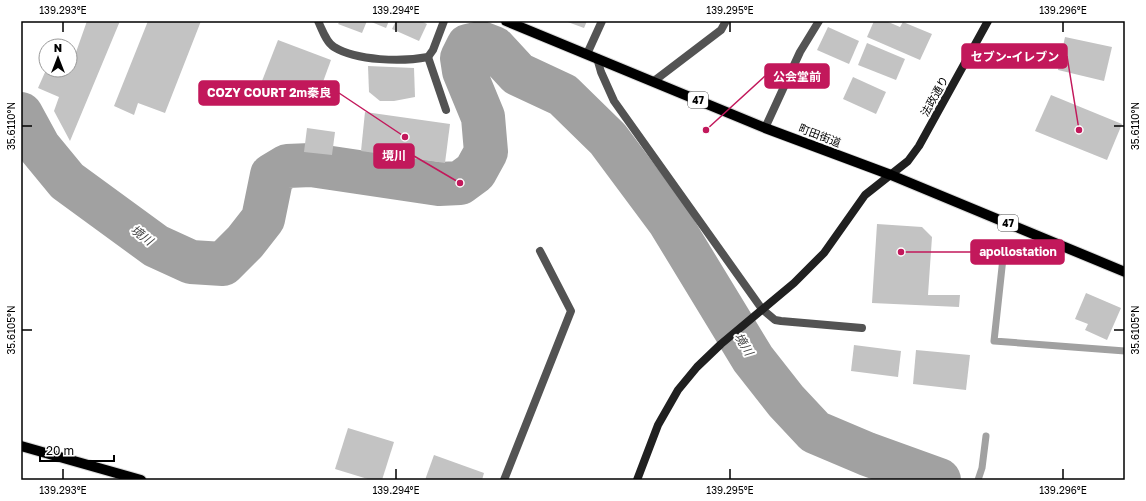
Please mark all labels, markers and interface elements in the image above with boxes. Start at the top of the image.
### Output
text: 139.293°E [39,4,87,16]
text: 139.294°E [372,4,420,16]
text: 139.295°E [706,4,754,16]
text: 139.296°E [1039,4,1087,16]
north arrow [38,38,78,78]
text: N [54,41,62,54]
callout: セブン-イレブン [962,44,1067,68]
text: セブン-イレブン [971,49,1059,64]
callout: 公会堂前 [765,64,829,88]
text: 公会堂前 [773,69,821,84]
street label: 法政通り [918,74,950,118]
callout: COZY COURT 2m秦良 [199,81,339,105]
text: COZY COURT 2m秦良 [207,85,331,100]
road number: 47 [688,92,708,108]
text: 35.6110°N [5,102,17,150]
text: 35.6110°N [1129,102,1141,150]
street label: 町田街道 [797,121,843,149]
callout: 境川 [374,144,414,168]
text: 境川 [382,148,406,163]
road number: 47 [998,215,1018,231]
water label: 境川 [128,222,158,249]
callout: apollostation [971,240,1064,264]
text: apollostation [979,244,1057,259]
text: 35.6105°N [5,305,17,355]
text: 35.6105°N [1129,305,1141,355]
water label: 境川 [731,330,758,360]
scale bar [40,437,114,463]
text: 20 m [46,443,74,458]
text: 139.293°E [39,484,87,496]
text: 139.294°E [372,484,420,496]
text: 139.295°E [706,484,754,496]
text: 139.296°E [1039,484,1087,496]

